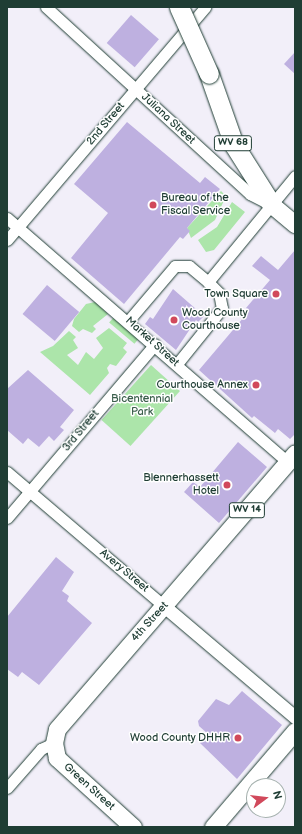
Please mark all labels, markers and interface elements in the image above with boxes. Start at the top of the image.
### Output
street label: Juliana Street [138,91,198,147]
street label: 2nd Street [84,100,128,148]
road number: WV 68 [213,135,253,151]
place label: Bureau of the Fiscal Service [161,192,230,218]
marker: Bureau of the Fiscal Service [148,200,158,210]
place label: Town Square [204,287,268,301]
marker: Town Square [271,289,281,299]
place label: Wood County Courthouse [182,307,248,333]
street label: Market Street [122,314,182,370]
marker: Wood County Courthouse [169,315,179,325]
place label: Courthouse Annex [157,378,248,392]
marker: Courthouse Annex [251,380,261,390]
park label: Bicentennial Park [111,393,173,419]
street label: 3rd Street [60,408,102,454]
place label: Blennerhassett Hotel [143,472,219,498]
marker: Blennerhassett Hotel [222,480,232,490]
road number: WV 14 [228,502,266,518]
street label: Avery Street [96,546,152,596]
street label: 4th Street [129,599,171,645]
place label: Wood County DHHR [129,731,230,745]
marker: Wood County DHHR [233,733,243,743]
street label: Green Street [61,761,117,813]
north arrow [246,778,286,818]
text: N [270,789,284,801]

